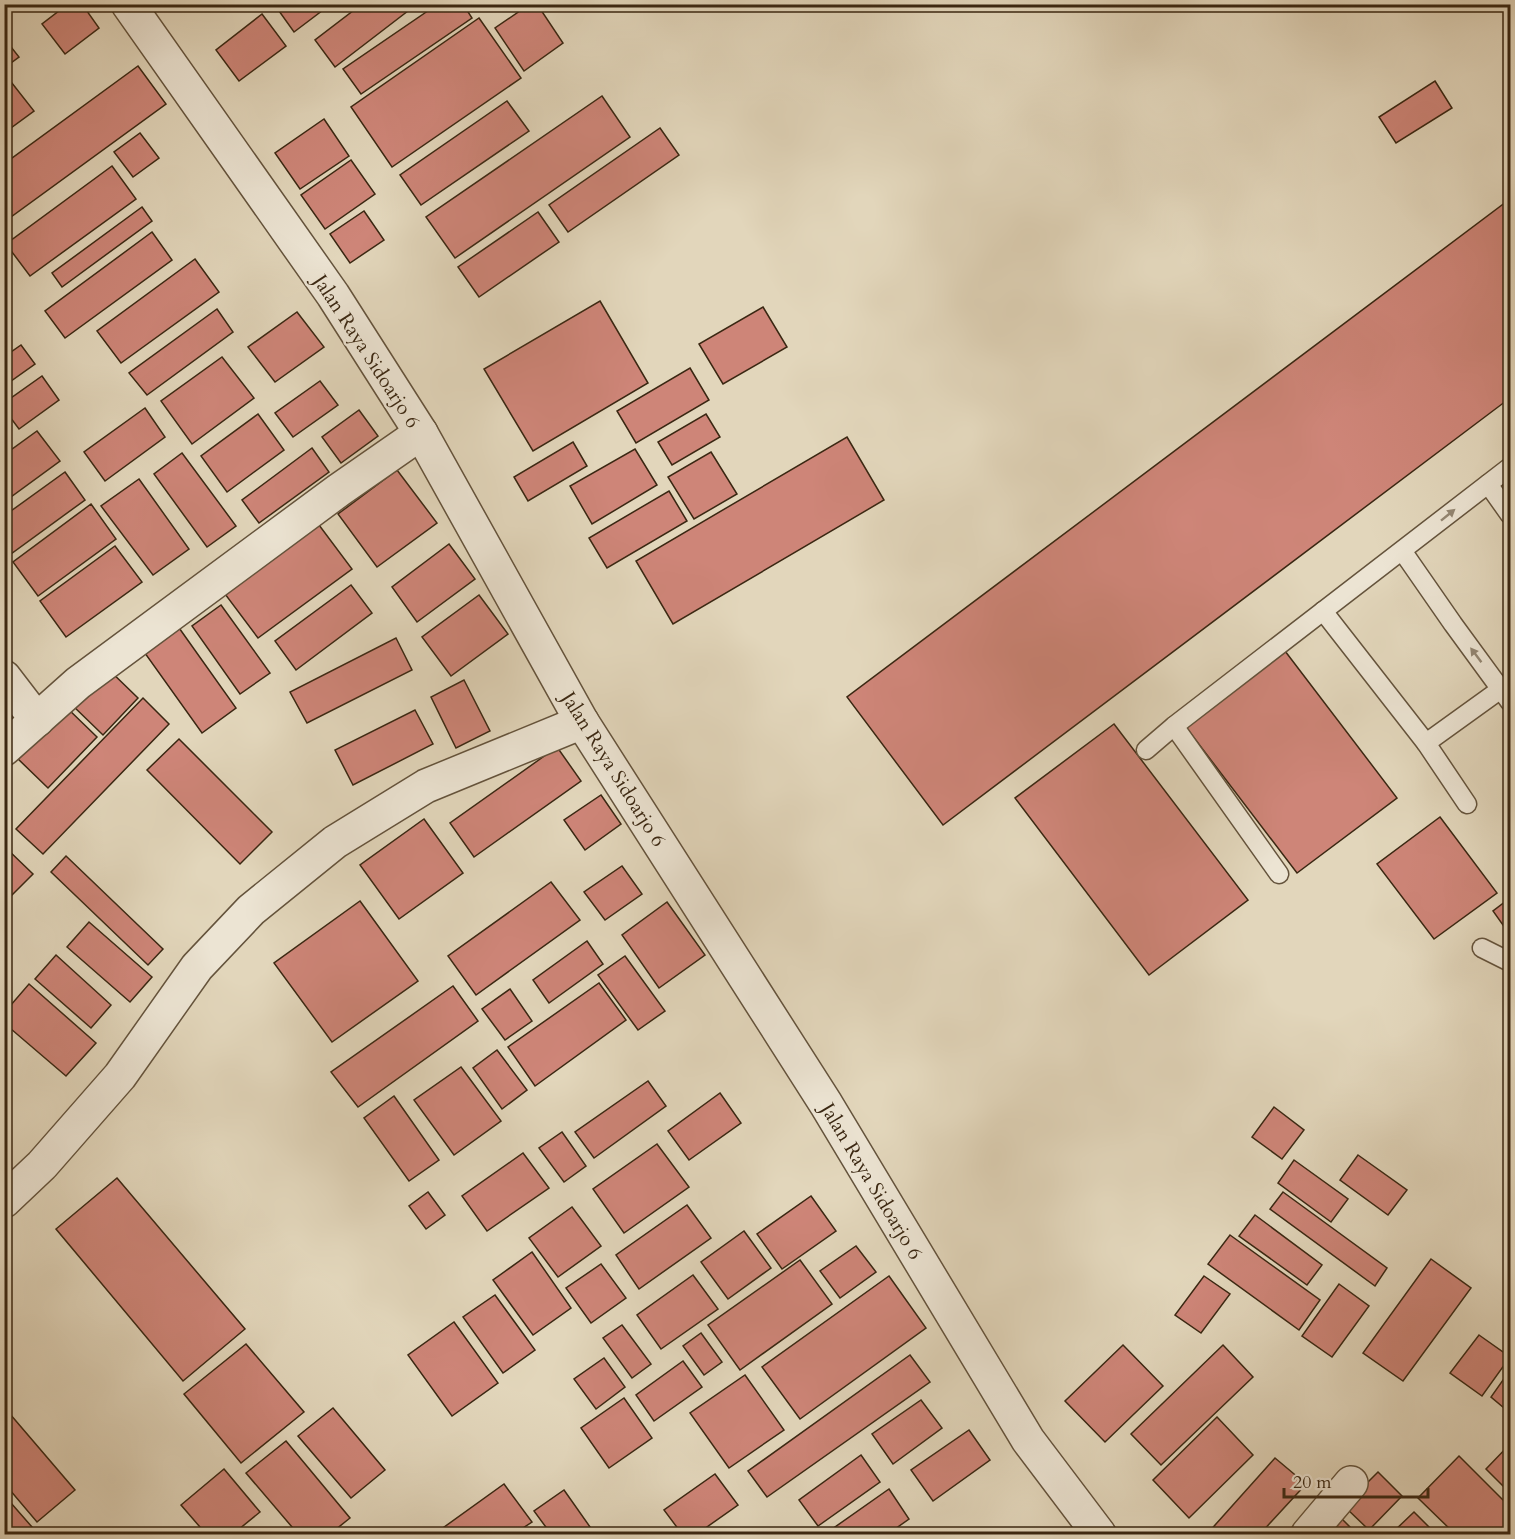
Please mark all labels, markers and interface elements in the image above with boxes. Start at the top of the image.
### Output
street label: Jalan Raya Sidoarjo 6 [305,267,426,433]
one-way arrow [1441,510,1456,522]
one-way arrow [1470,648,1482,663]
street label: Jalan Raya Sidoarjo 6 [553,684,672,852]
street label: Jalan Raya Sidoarjo 6 [813,1095,929,1265]
scale bar [1284,1461,1428,1499]
text: 20 m [1293,1470,1332,1495]

